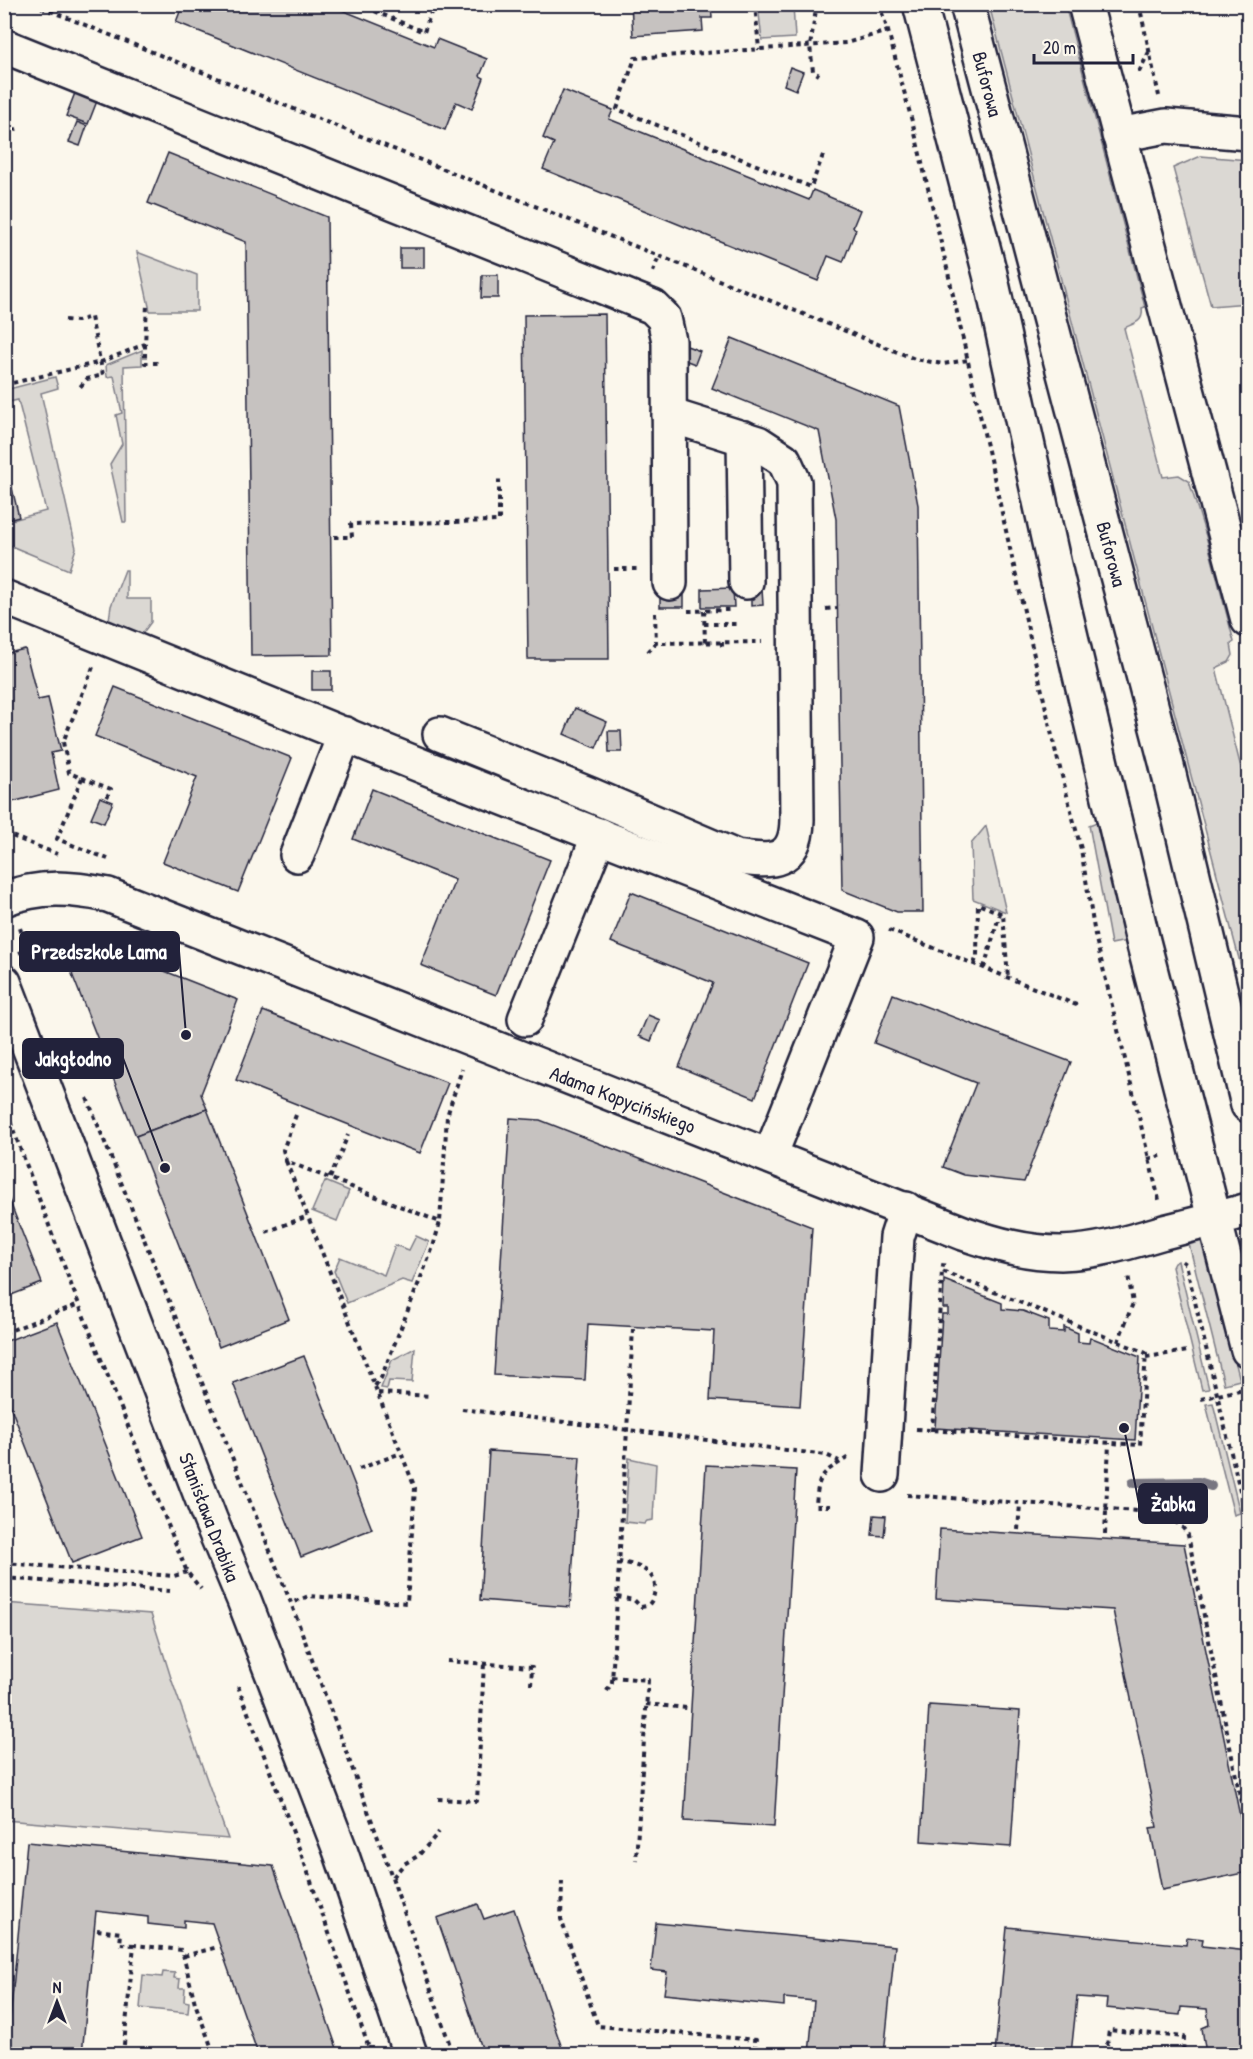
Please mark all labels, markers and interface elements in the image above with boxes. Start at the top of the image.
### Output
scale bar [1034,27,1133,65]
text: 20 m [1043,35,1076,60]
street label: Buforowa [966,49,1010,120]
street label: Buforowa [1090,519,1134,590]
callout: Przedszkole Lama [20,932,179,971]
text: Przedszkole Lama [31,937,167,966]
callout: Jakgłodno [23,1039,123,1078]
text: Jakgłodno [35,1044,112,1074]
street label: Adama Kopycińskiego [546,1059,700,1139]
street label: Stanisława Drabika [173,1449,247,1586]
callout: Żabka [1139,1484,1207,1523]
text: Żabka [1151,1489,1196,1518]
north arrow [27,1972,87,2032]
text: N [53,1976,62,1998]

